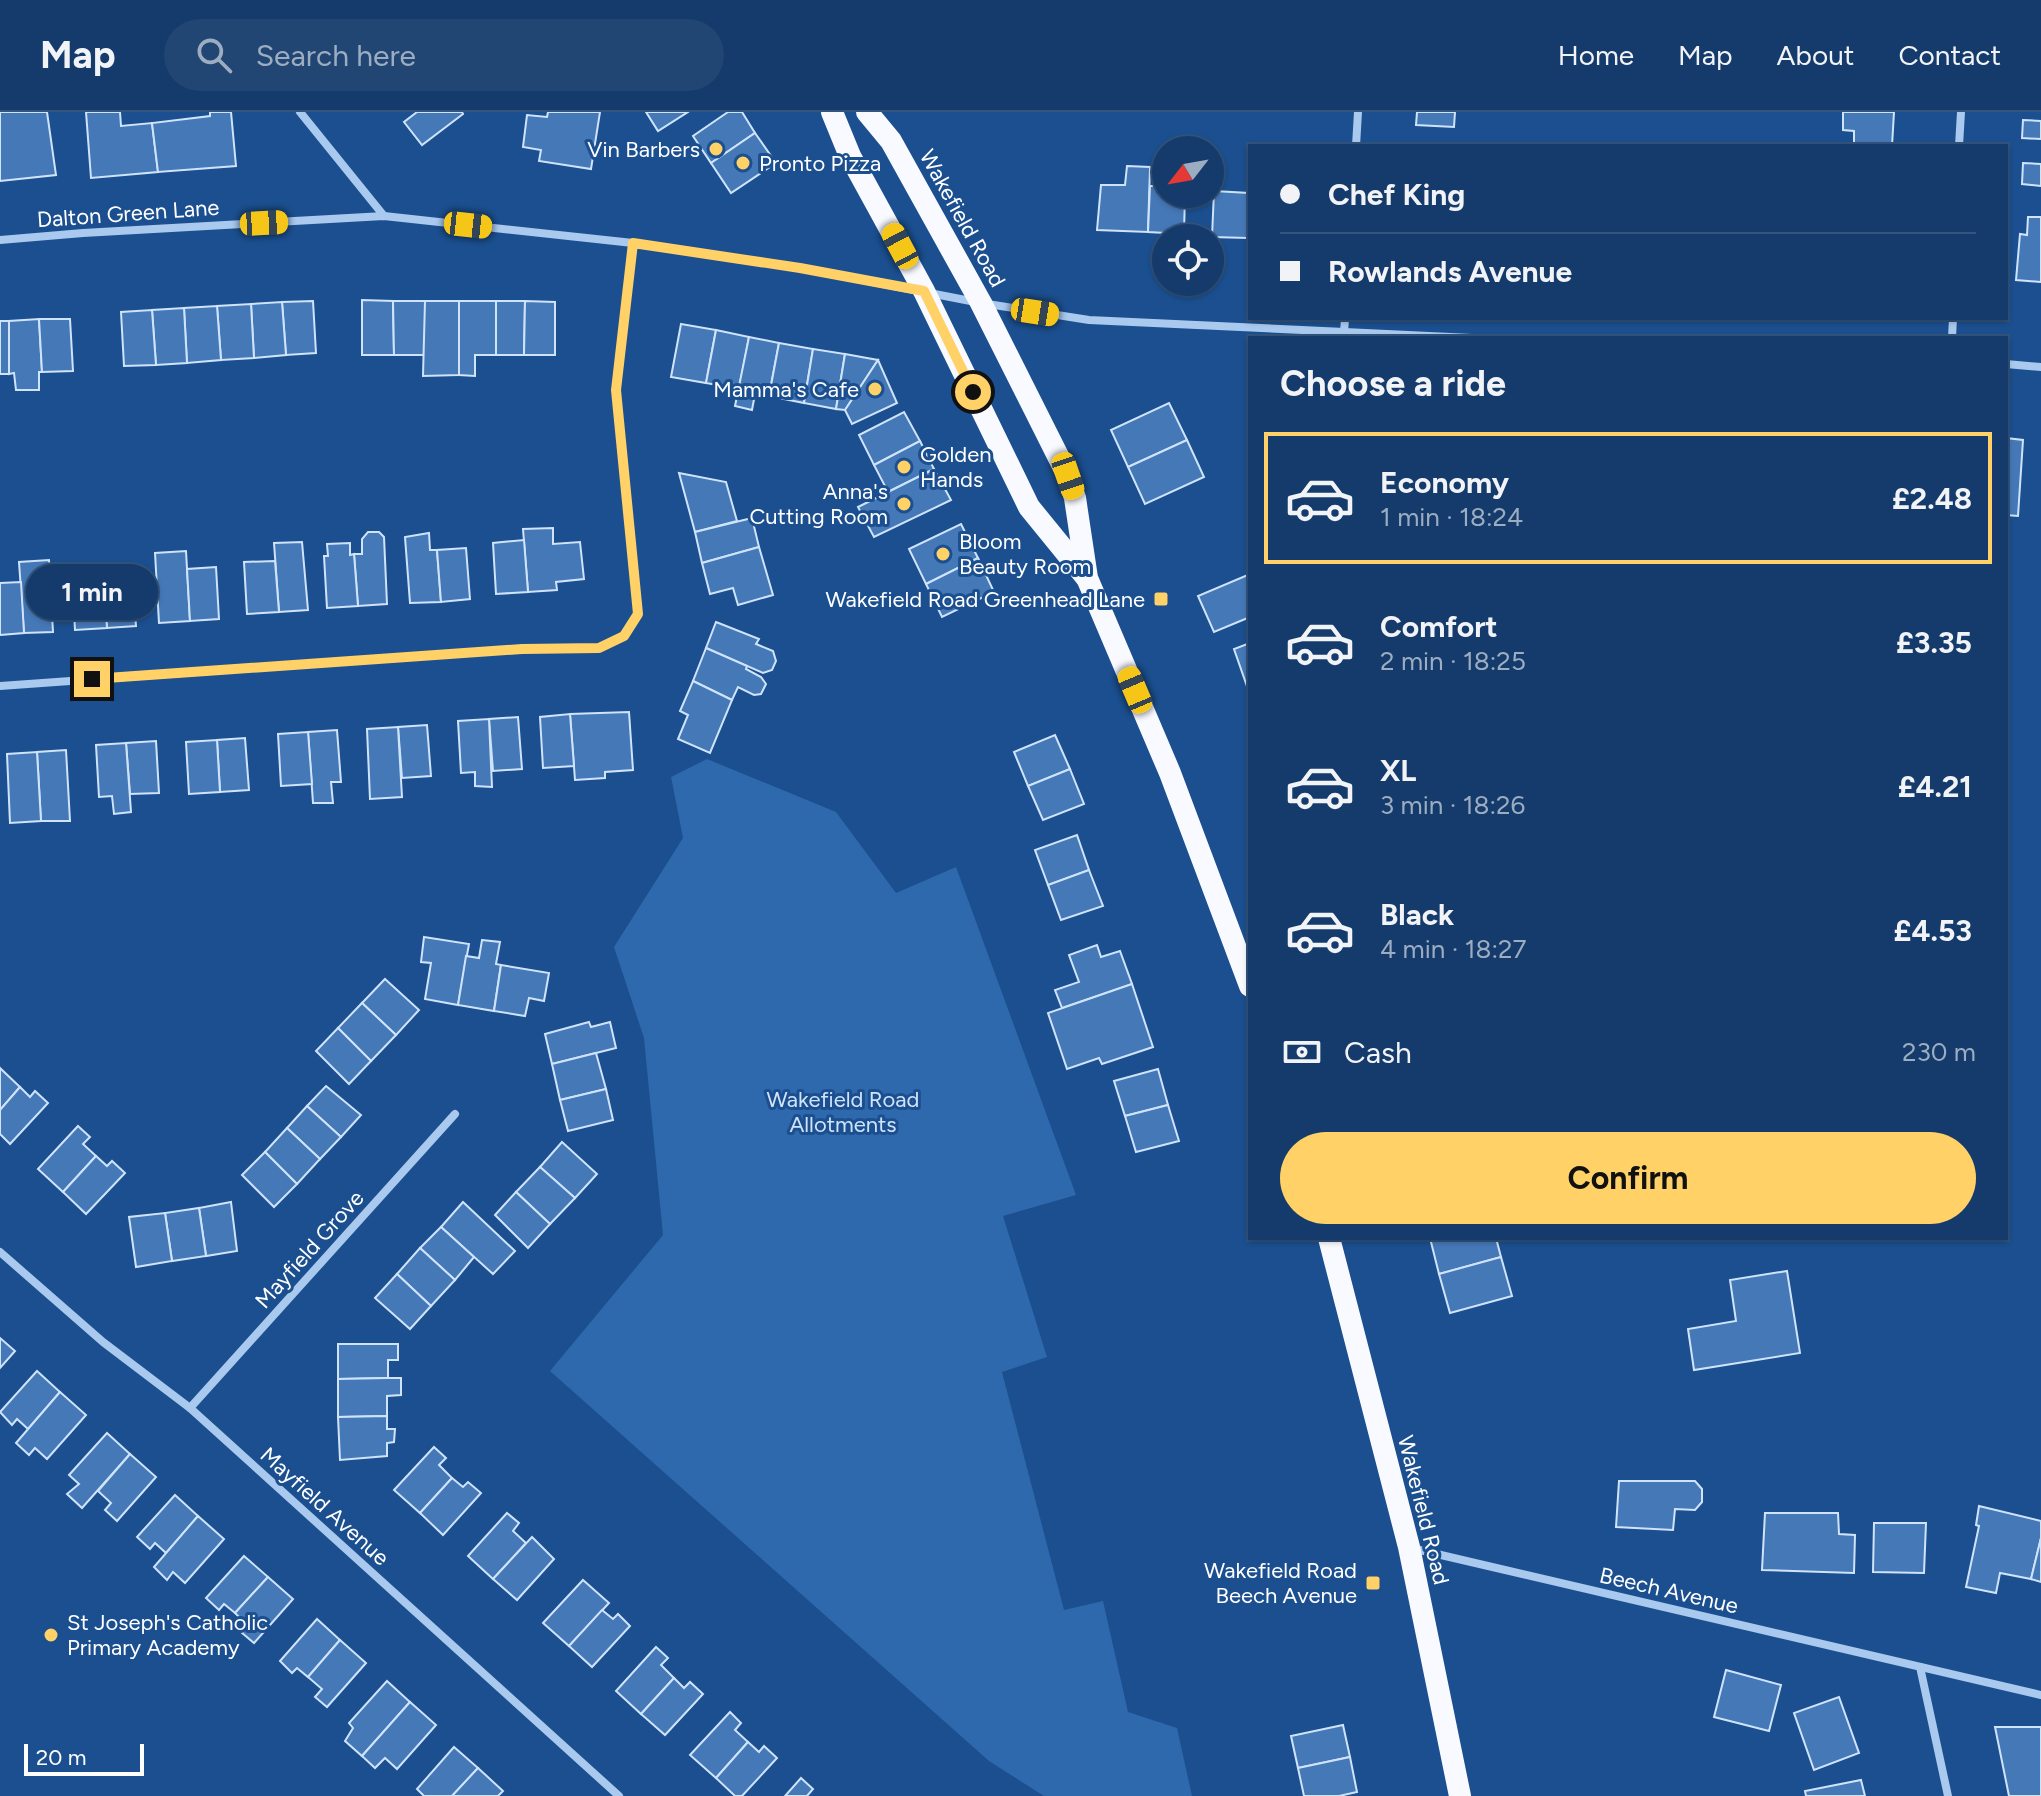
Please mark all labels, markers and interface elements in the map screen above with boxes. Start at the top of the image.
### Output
search box [164,19,724,91]
text: Map [40,32,116,78]
icon: search [192,33,236,77]
text: Search here [256,37,416,74]
text: Home [1558,38,1634,72]
text: Map [1678,38,1733,72]
text: About [1777,38,1854,72]
text: Contact [1898,38,2001,72]
place label: Vin Barbers [587,136,700,163]
north arrow [1152,136,1224,208]
map controls [1152,136,1224,296]
marker: Vin Barbers [707,140,725,158]
street label: Wakefield Road [914,145,1011,292]
place label: Pronto Pizza [759,150,881,177]
marker: Pronto Pizza [734,154,752,172]
text: Chef King [1328,176,1465,213]
street label: Dalton Green Lane [36,194,220,233]
car [239,210,289,236]
car [443,211,493,239]
car [878,219,922,273]
button: locate [1152,224,1224,296]
text: Rowlands Avenue [1328,253,1572,290]
car [1009,296,1061,328]
text: Choose a ride [1280,362,1506,405]
route start [955,374,991,410]
place label: Mamma's Cafe [713,376,859,403]
marker: Mamma's Cafe [866,380,884,398]
place label: Golden Hands [920,441,992,493]
car [1049,449,1087,503]
marker: Golden Hands [895,458,913,476]
icon: car [1284,462,1356,534]
text: Economy [1380,464,1509,501]
place label: Anna's Cutting Room [749,478,888,530]
text: £2.48 [1892,480,1972,517]
marker: Anna's Cutting Room [895,495,913,513]
text: 1 min · 18:24 [1380,501,1523,533]
place label: Bloom Beauty Room [959,528,1091,580]
marker: Bloom Beauty Room [934,545,952,563]
callout: 1 min [26,563,158,619]
text: 1 min [61,576,123,608]
place label: Wakefield Road Greenhead Lane [825,586,1145,613]
marker: Wakefield Road Greenhead Lane [1152,590,1170,608]
icon: car [1284,606,1356,678]
text: Comfort [1380,608,1498,645]
text: £3.35 [1896,624,1972,661]
text: 2 min · 18:25 [1380,645,1526,677]
route end [74,661,110,697]
car [1115,663,1155,717]
icon: car [1284,750,1356,822]
text: XL [1380,752,1416,789]
text: £4.21 [1898,768,1972,805]
text: 3 min · 18:26 [1380,789,1525,821]
icon: car [1284,894,1356,966]
text: Black [1380,896,1454,933]
text: £4.53 [1894,912,1972,949]
text: 4 min · 18:27 [1380,933,1526,965]
icon: cash [1280,1030,1324,1074]
text: Cash [1344,1034,1412,1071]
text: 230 m [1902,1036,1976,1068]
park label: Wakefield Road Allotments [767,1086,919,1138]
button: Confirm [1280,1132,1976,1224]
street label: Mayfield Grove [249,1185,369,1314]
street label: Wakefield Road [1392,1433,1455,1588]
street label: Mayfield Avenue [255,1441,395,1571]
place label: Wakefield Road Beech Avenue [1204,1557,1357,1609]
street label: Beech Avenue [1597,1561,1741,1620]
marker: Wakefield Road Beech Avenue [1364,1574,1382,1592]
place label: St Joseph's Catholic Primary Academy [67,1609,268,1661]
marker: St Joseph's Catholic Primary Academy [42,1626,60,1644]
scale bar [24,1740,144,1776]
text: 20 m [36,1744,87,1771]

